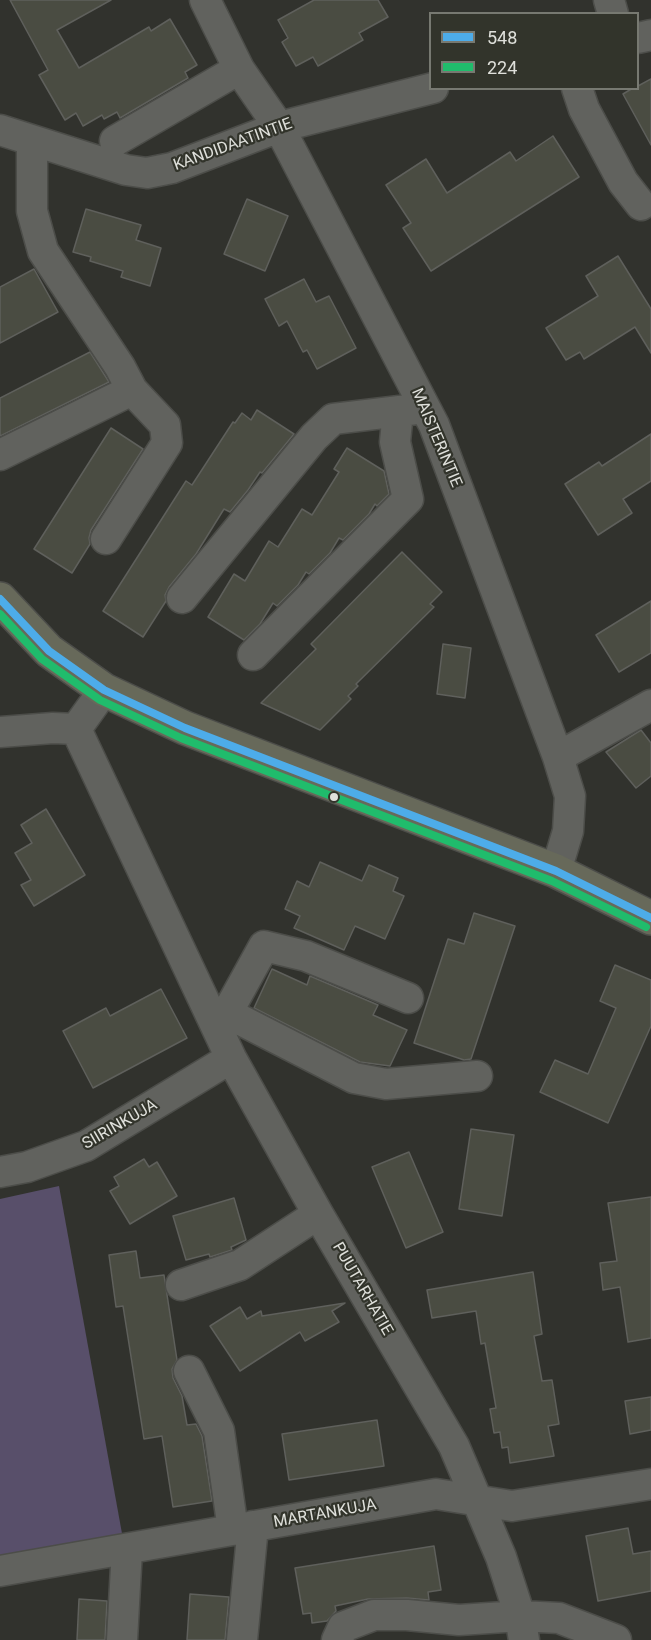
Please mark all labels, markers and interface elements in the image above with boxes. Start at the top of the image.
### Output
legend [429,12,639,90]
text: 548 [487,27,517,48]
text: 224 [487,57,517,78]
street label: KANDIDAATINTIE [171,115,295,175]
street label: MAISTERINTIE [407,386,465,490]
unlabelled marker [328,791,340,803]
street label: SIIRINKUJA [79,1096,161,1154]
street label: PUUTARHATIE [328,1239,396,1339]
street label: MARTANKUJA [272,1496,378,1532]

